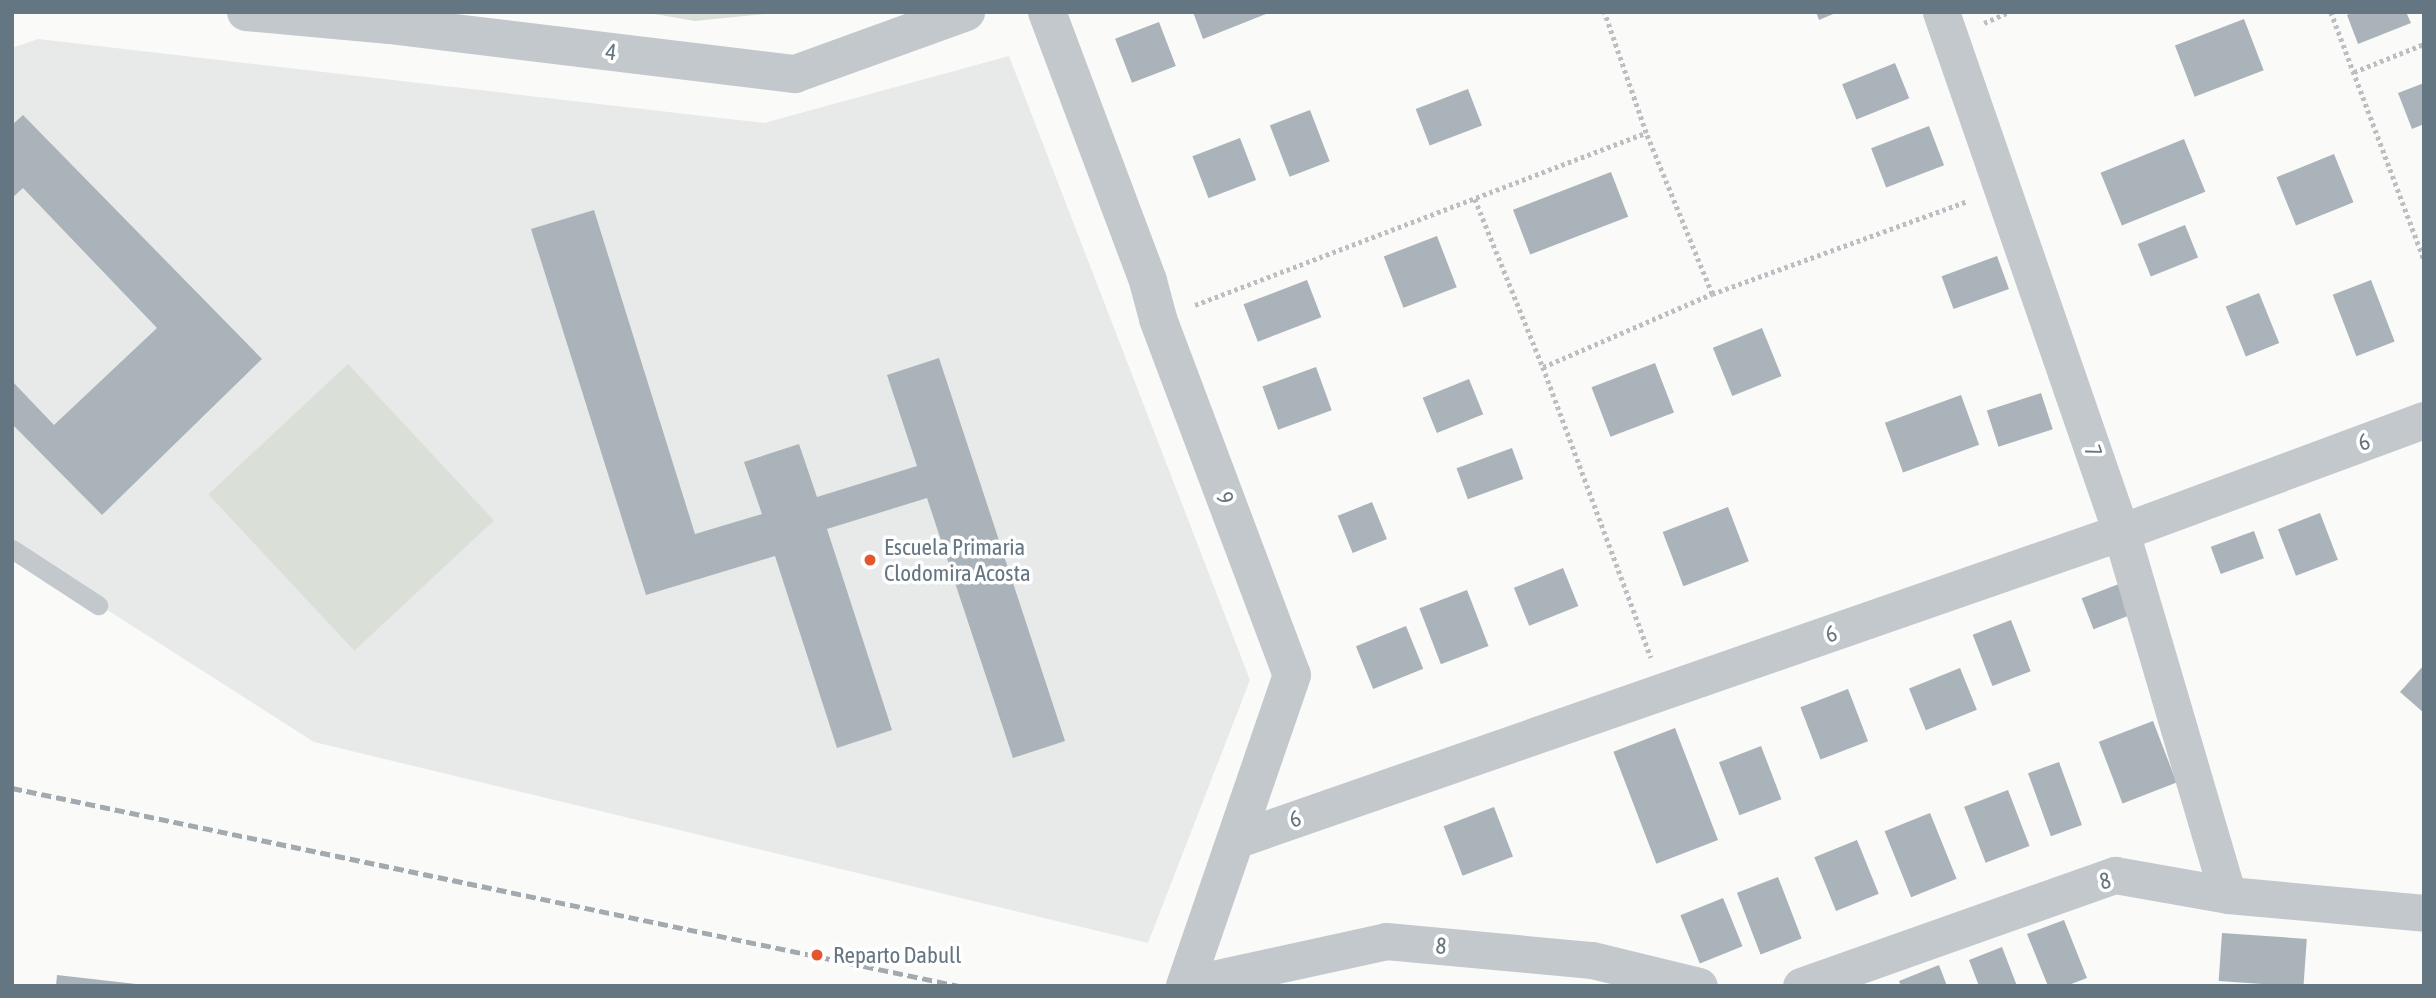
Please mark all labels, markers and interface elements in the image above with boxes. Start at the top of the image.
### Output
street label: 4 [604,38,618,66]
street label: 6 [2354,427,2374,457]
street label: 7 [2078,441,2108,461]
street label: 9 [1210,488,1240,508]
place label: Escuela Primaria Clodomira Acosta [884,533,1031,587]
marker: Escuela Primaria Clodomira Acosta [862,552,878,568]
street label: 6 [1821,619,1841,649]
street label: 6 [1285,804,1305,834]
street label: 8 [2096,866,2114,896]
street label: 8 [1434,932,1448,960]
place label: Reparto Dabull [833,941,961,969]
marker: Reparto Dabull [807,945,827,965]

